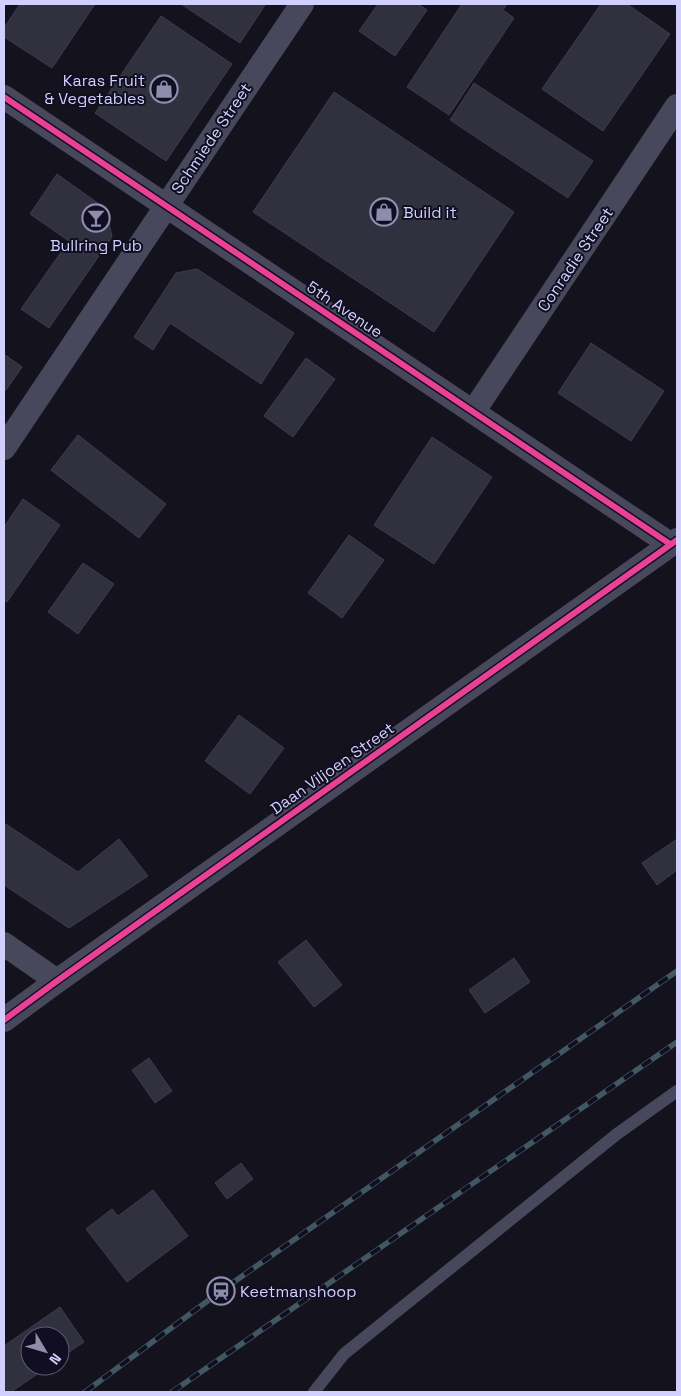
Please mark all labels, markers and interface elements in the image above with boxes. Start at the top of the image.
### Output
place label: Karas Fruit & Vegetables [45,70,145,109]
shop icon: Karas Fruit & Vegetables [149,74,179,104]
street label: Schmiede Street [167,79,256,198]
shop icon: Build it [369,197,399,227]
place label: Build it [403,202,457,223]
bar icon: Bullring Pub [81,203,111,233]
street label: Conradie Street [533,203,618,315]
place label: Bullring Pub [50,235,142,256]
street label: 5th Avenue [303,276,387,342]
street label: Daan Viljoen Street [266,718,398,819]
station icon: Keetmanshoop [206,1276,236,1306]
place label: Keetmanshoop [240,1281,357,1302]
north arrow [20,1326,70,1376]
text: N [45,1350,65,1368]

